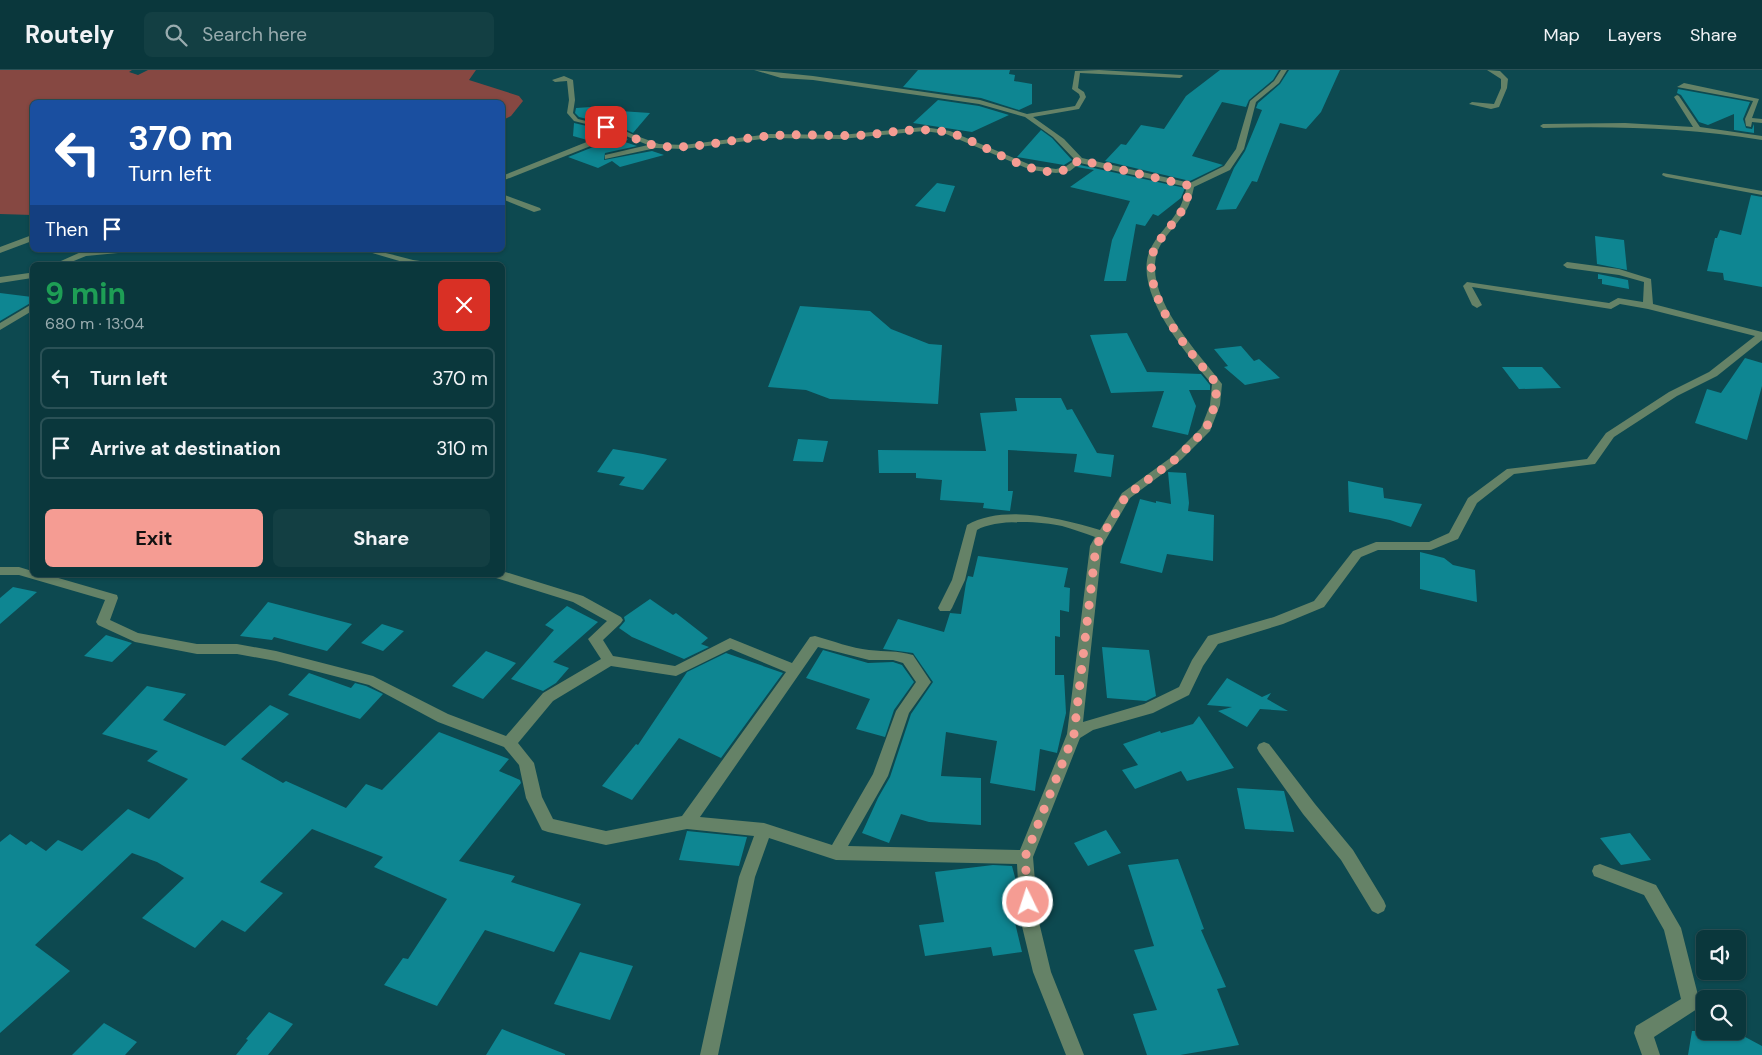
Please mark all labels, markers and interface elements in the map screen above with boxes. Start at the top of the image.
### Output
search box [144,12,494,57]
text: Routely [25,19,114,50]
icon: search [162,21,190,49]
text: Search here [202,22,307,47]
text: Map [1544,23,1580,47]
text: Layers [1608,23,1662,47]
text: Share [1690,23,1737,47]
pin [585,106,627,148]
icon: arrive [592,113,620,141]
text: 370 m [128,115,233,161]
icon: left [45,120,110,185]
text: Turn left [128,159,212,188]
icon: arrive [98,215,126,243]
text: Then [45,217,88,242]
text: 9 min [45,274,126,313]
button: close [438,279,490,331]
text: 680 m · 13:04 [45,313,144,334]
icon: left [47,364,75,392]
text: Turn left [90,366,168,391]
text: 370 m [432,366,488,391]
icon: arrive [47,434,75,462]
text: Arrive at destination [90,436,281,461]
text: 310 m [436,436,488,461]
button: Exit [45,509,263,567]
button: Share [273,509,490,567]
position arrow [1001,875,1053,927]
map controls [1696,930,1746,1040]
button: sound [1696,930,1746,980]
button: search [1696,990,1746,1040]

